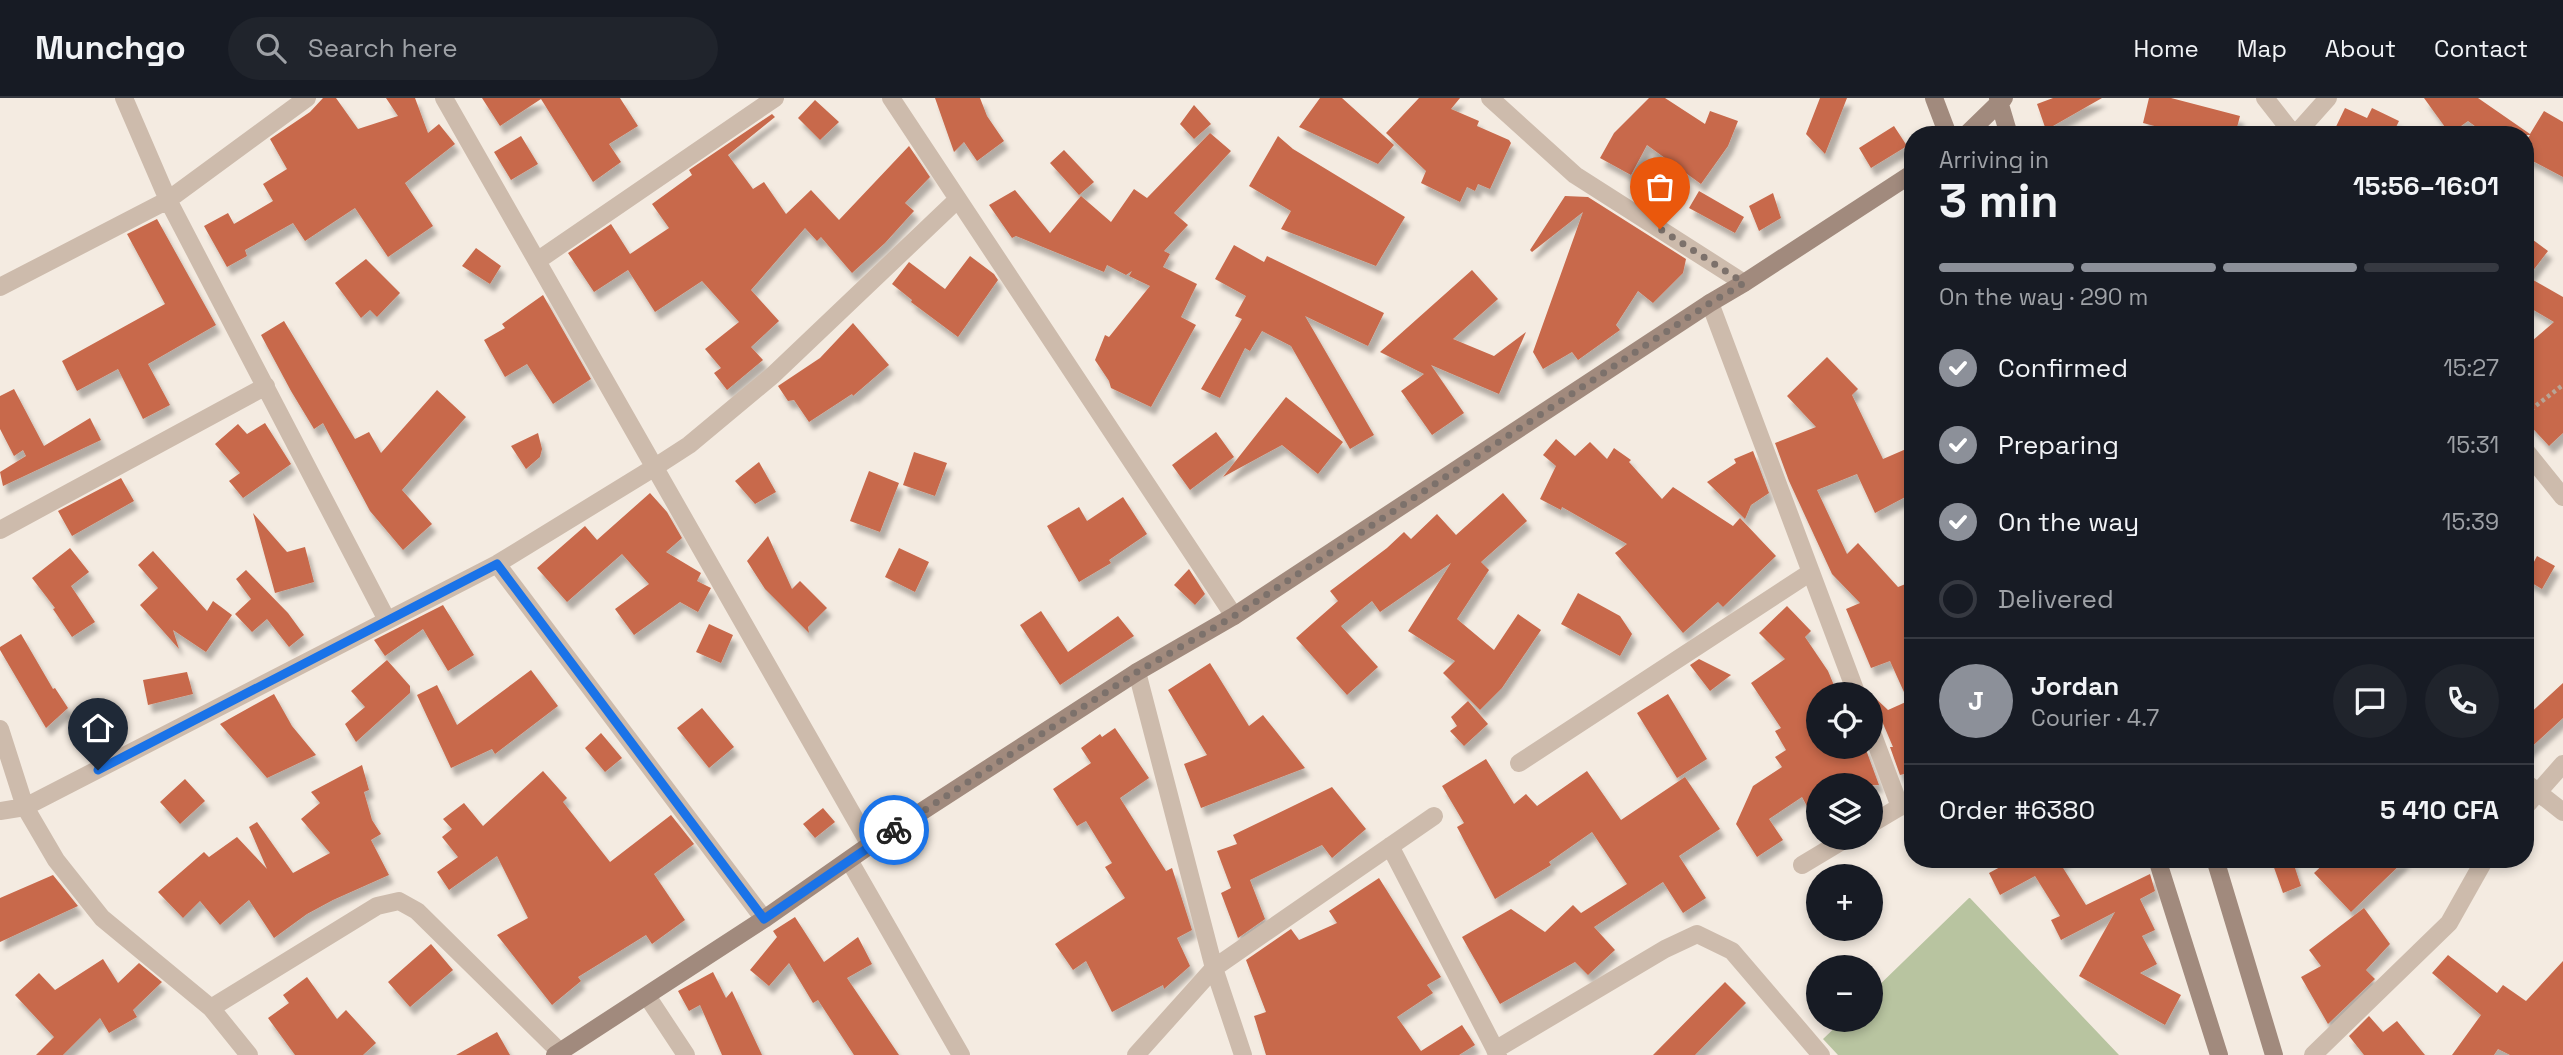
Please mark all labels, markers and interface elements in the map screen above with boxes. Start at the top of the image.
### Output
search box [228,17,718,80]
text: Munchgo [35,27,186,69]
icon: search [252,29,290,67]
text: Search here [308,31,458,65]
text: Home [2133,33,2199,64]
text: Map [2237,33,2287,64]
text: About [2325,33,2396,64]
text: Contact [2434,33,2528,64]
text: Arriving in [1939,145,2049,175]
pin [1630,157,1690,229]
icon: bag [1641,168,1679,206]
text: 15:56–16:01 [2353,169,2499,203]
text: 3 min [1939,172,2059,230]
text: On the way · 290 m [1939,282,2148,312]
icon: check [1939,349,1977,387]
text: Confirmed [1998,351,2128,385]
text: 15:27 [2443,353,2499,383]
icon: check [1939,426,1977,464]
text: Preparing [1998,428,2119,462]
text: 15:31 [2447,430,2499,460]
icon: check [1939,503,1977,541]
text: On the way [1998,505,2139,539]
text: 15:39 [2442,507,2499,537]
text: Delivered [1998,582,2114,616]
button: chat [2333,664,2407,738]
button: phone [2425,664,2499,738]
text: Jordan [2031,669,2119,703]
map controls [1806,682,1883,1032]
button: locate [1806,682,1883,759]
text: J [1968,684,1984,718]
pin [68,698,128,770]
text: Courier · 4.7 [2031,703,2159,733]
icon: home [79,709,117,747]
button: layers [1806,773,1883,850]
text: Order #6380 [1939,793,2095,827]
text: 5 410 CFA [2380,793,2499,827]
courier [859,795,929,865]
icon: bike [875,811,913,849]
button: + [1806,864,1883,941]
button: − [1806,955,1883,1032]

